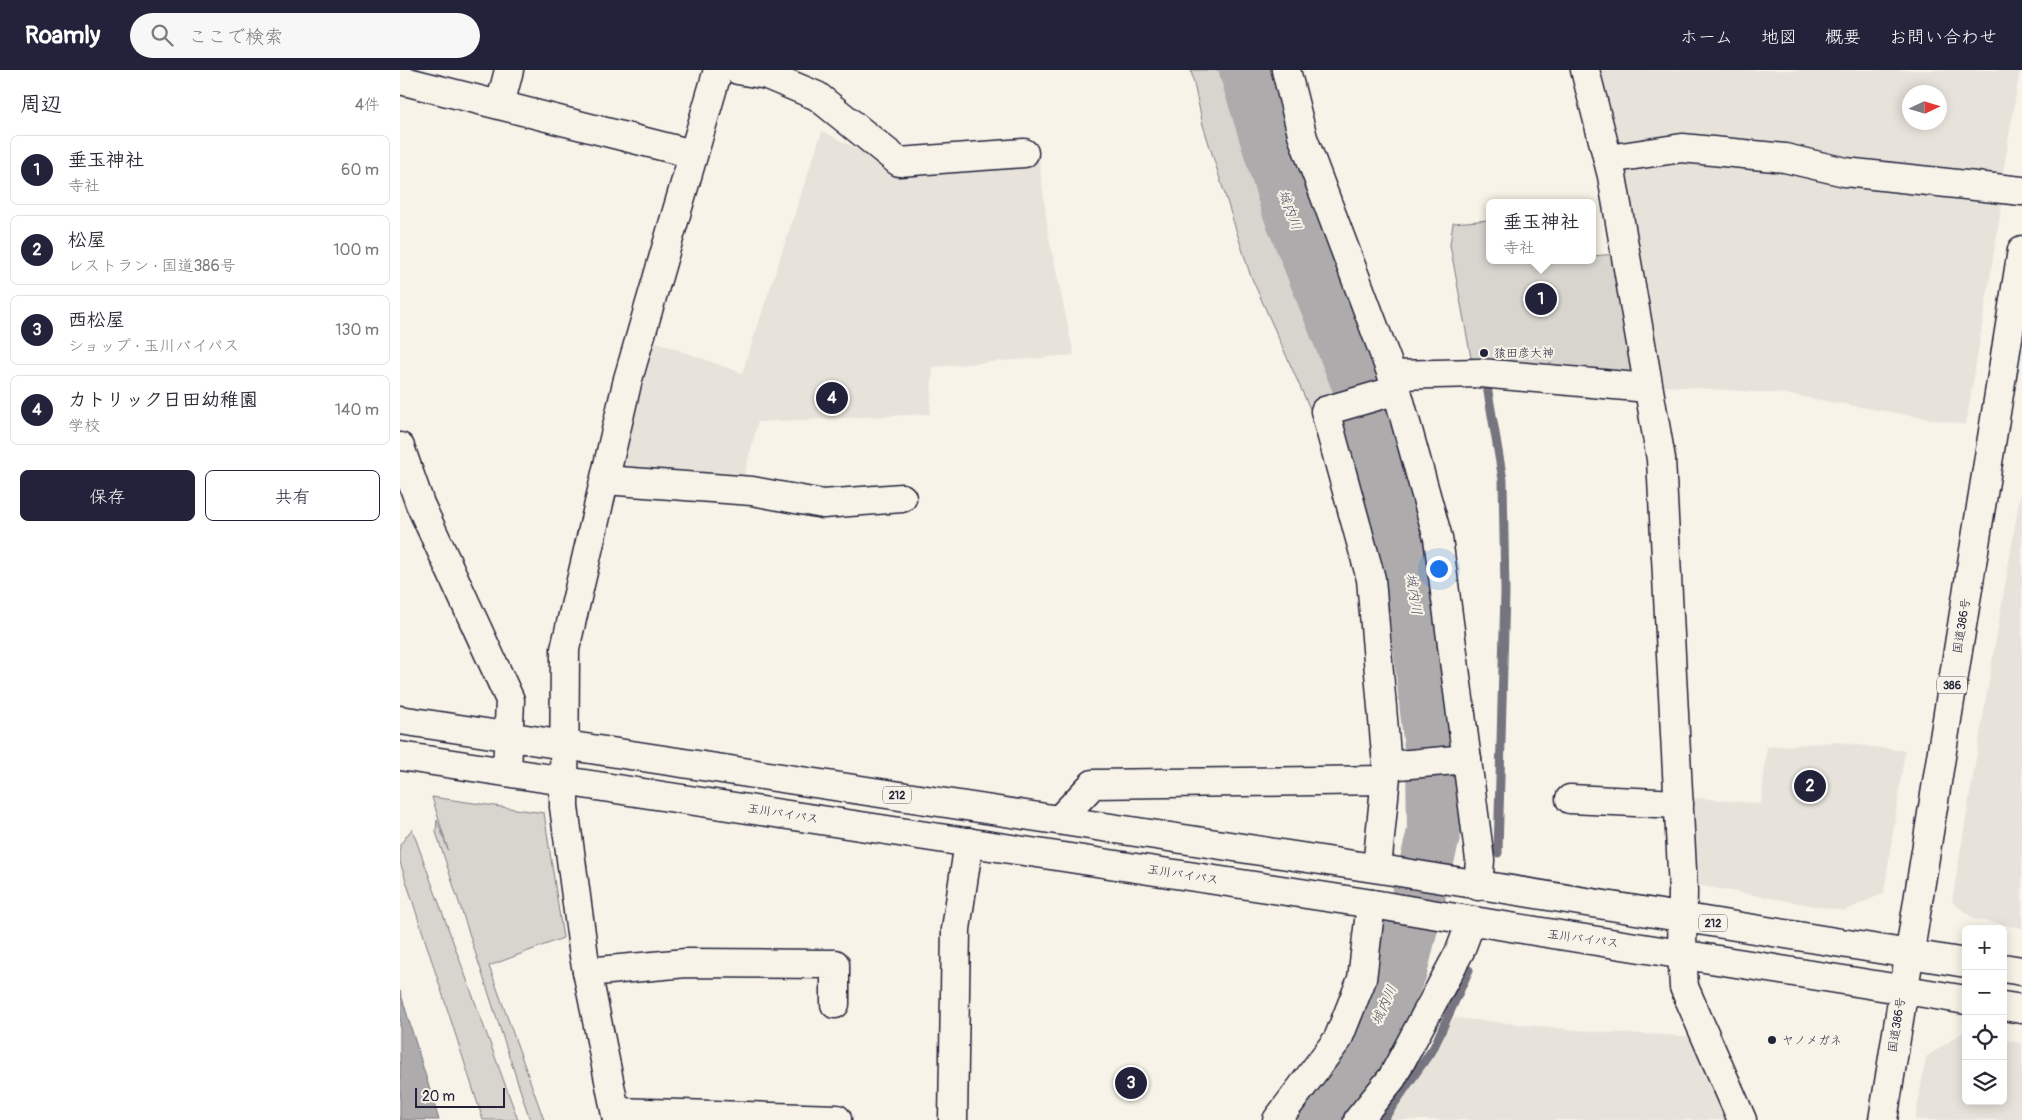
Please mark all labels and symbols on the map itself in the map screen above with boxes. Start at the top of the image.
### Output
north arrow [1902,85,1947,130]
water label: 城内川 [1275,187,1305,233]
pin: 1 [1525,280,1557,318]
place label: 猿田彦大神 [1494,346,1554,361]
marker: 猿田彦大神 [1478,347,1490,359]
pin: 4 [816,379,848,417]
your location [1426,556,1452,582]
water label: 城内川 [1403,572,1425,616]
street label: 国道386号 [1950,597,1974,655]
road number: 386 [1937,676,1967,694]
pin: 2 [1794,767,1826,805]
road number: 212 [883,786,911,804]
street label: 玉川バイパス [746,801,820,827]
street label: 玉川バイパス [1146,862,1220,888]
road number: 212 [1699,914,1727,931]
street label: 玉川バイパス [1546,927,1620,951]
water label: 城内川 [1368,982,1400,1028]
street label: 国道386号 [1885,996,1909,1054]
place label: ヤノメガネ [1782,1033,1842,1048]
marker: ヤノメガネ [1766,1034,1778,1046]
pin: 3 [1115,1064,1147,1102]
scale bar [415,1085,505,1108]

